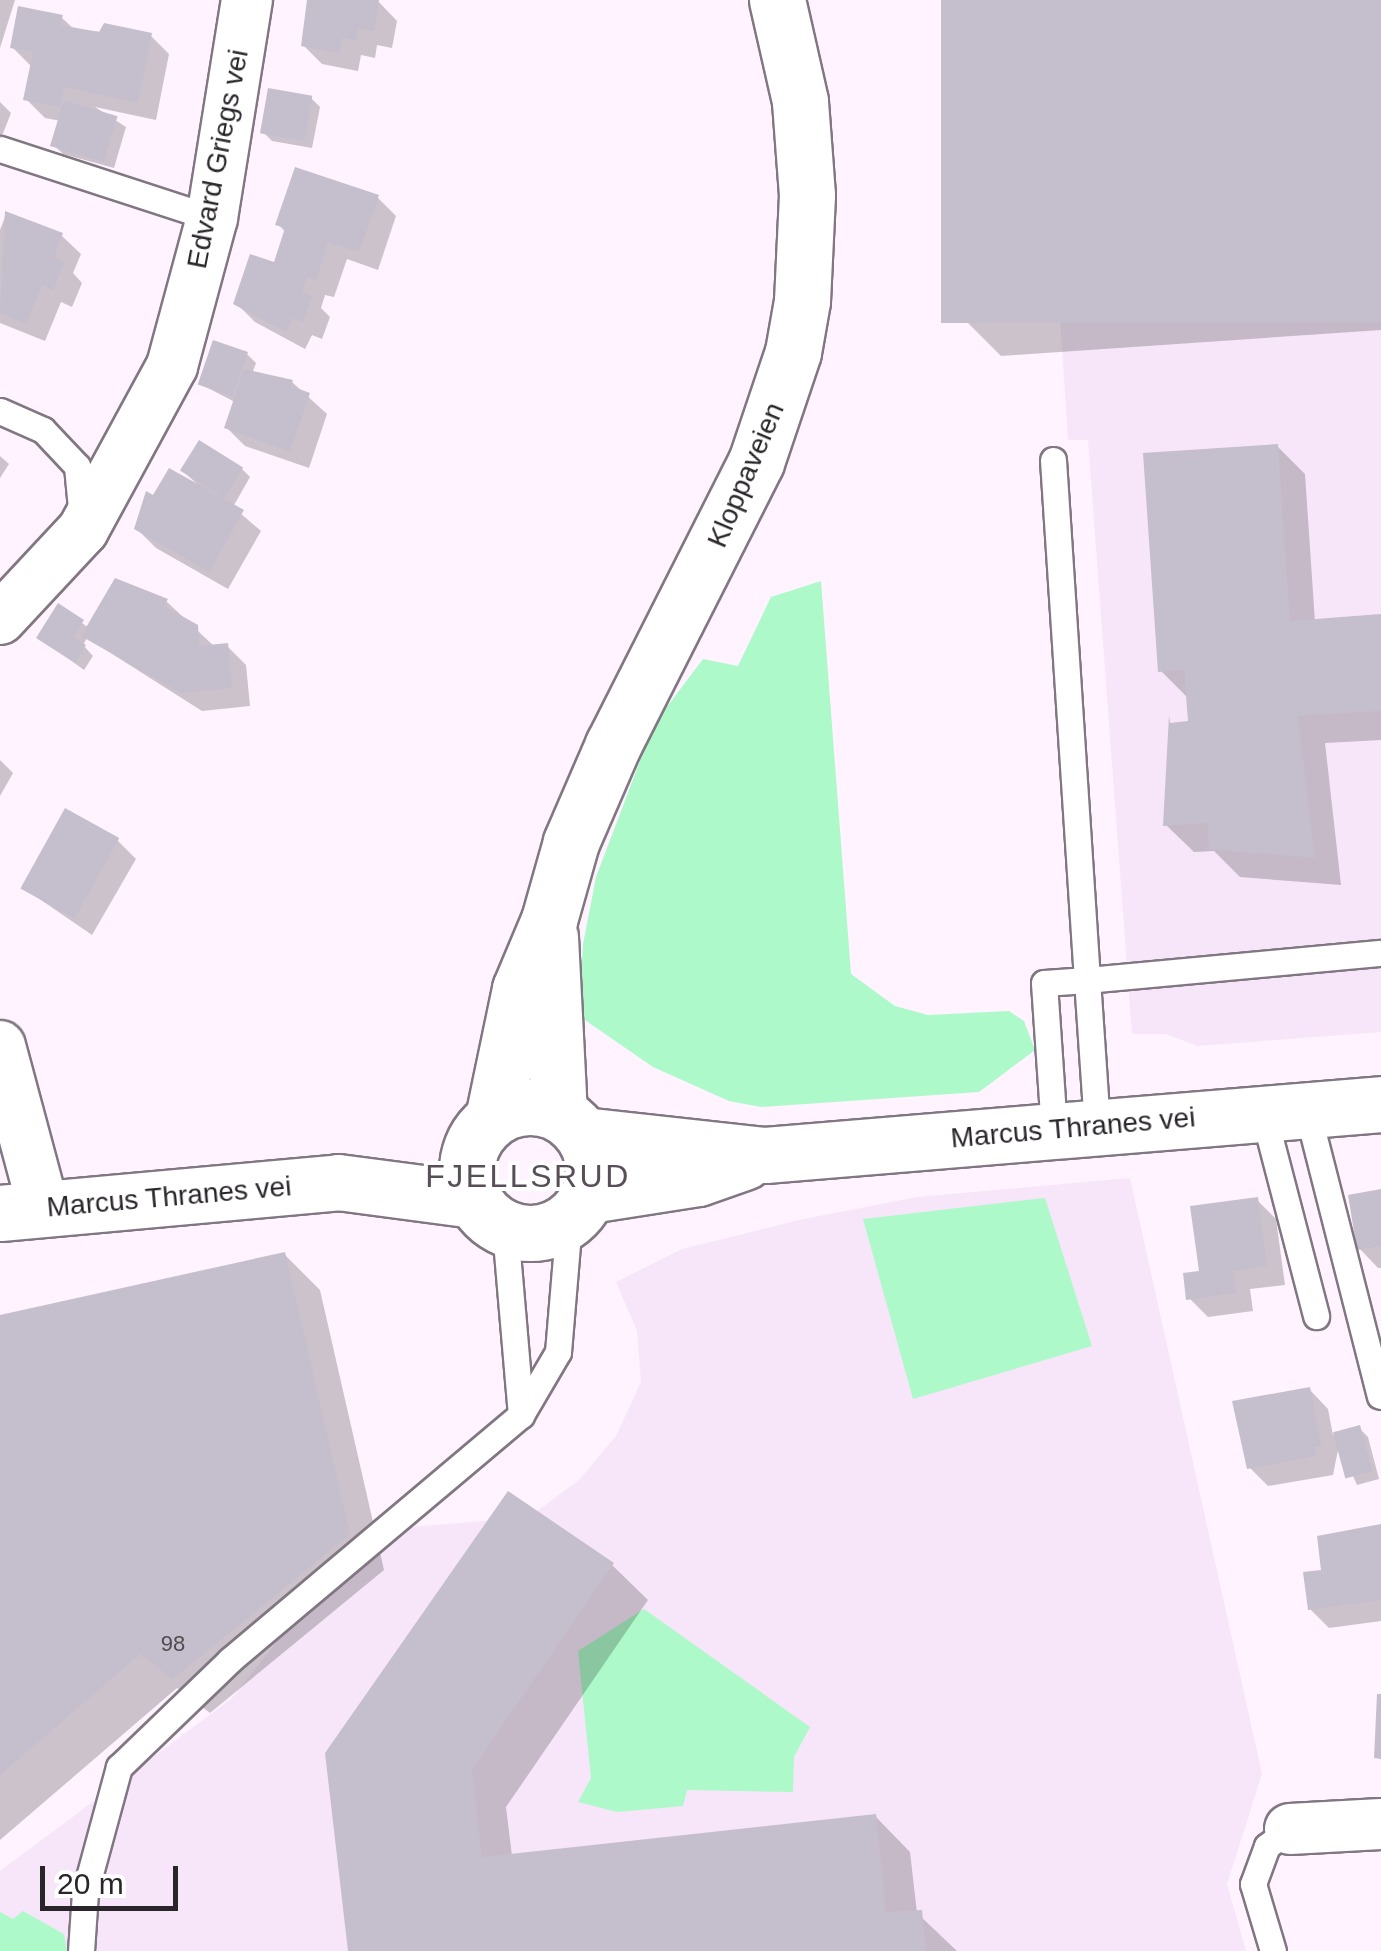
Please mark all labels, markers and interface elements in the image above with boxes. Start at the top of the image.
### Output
street label: Edvard Griegs vei [180,47,256,271]
street label: Kloppaveien [700,398,792,552]
street label: Marcus Thranes vei [949,1101,1197,1155]
district label: FJELLSRUD [425,1157,631,1195]
street label: Marcus Thranes vei [45,1170,293,1224]
house number: 98 [161,1631,185,1657]
scale bar [45,1846,182,1908]
text: 20 m [57,1867,124,1900]

